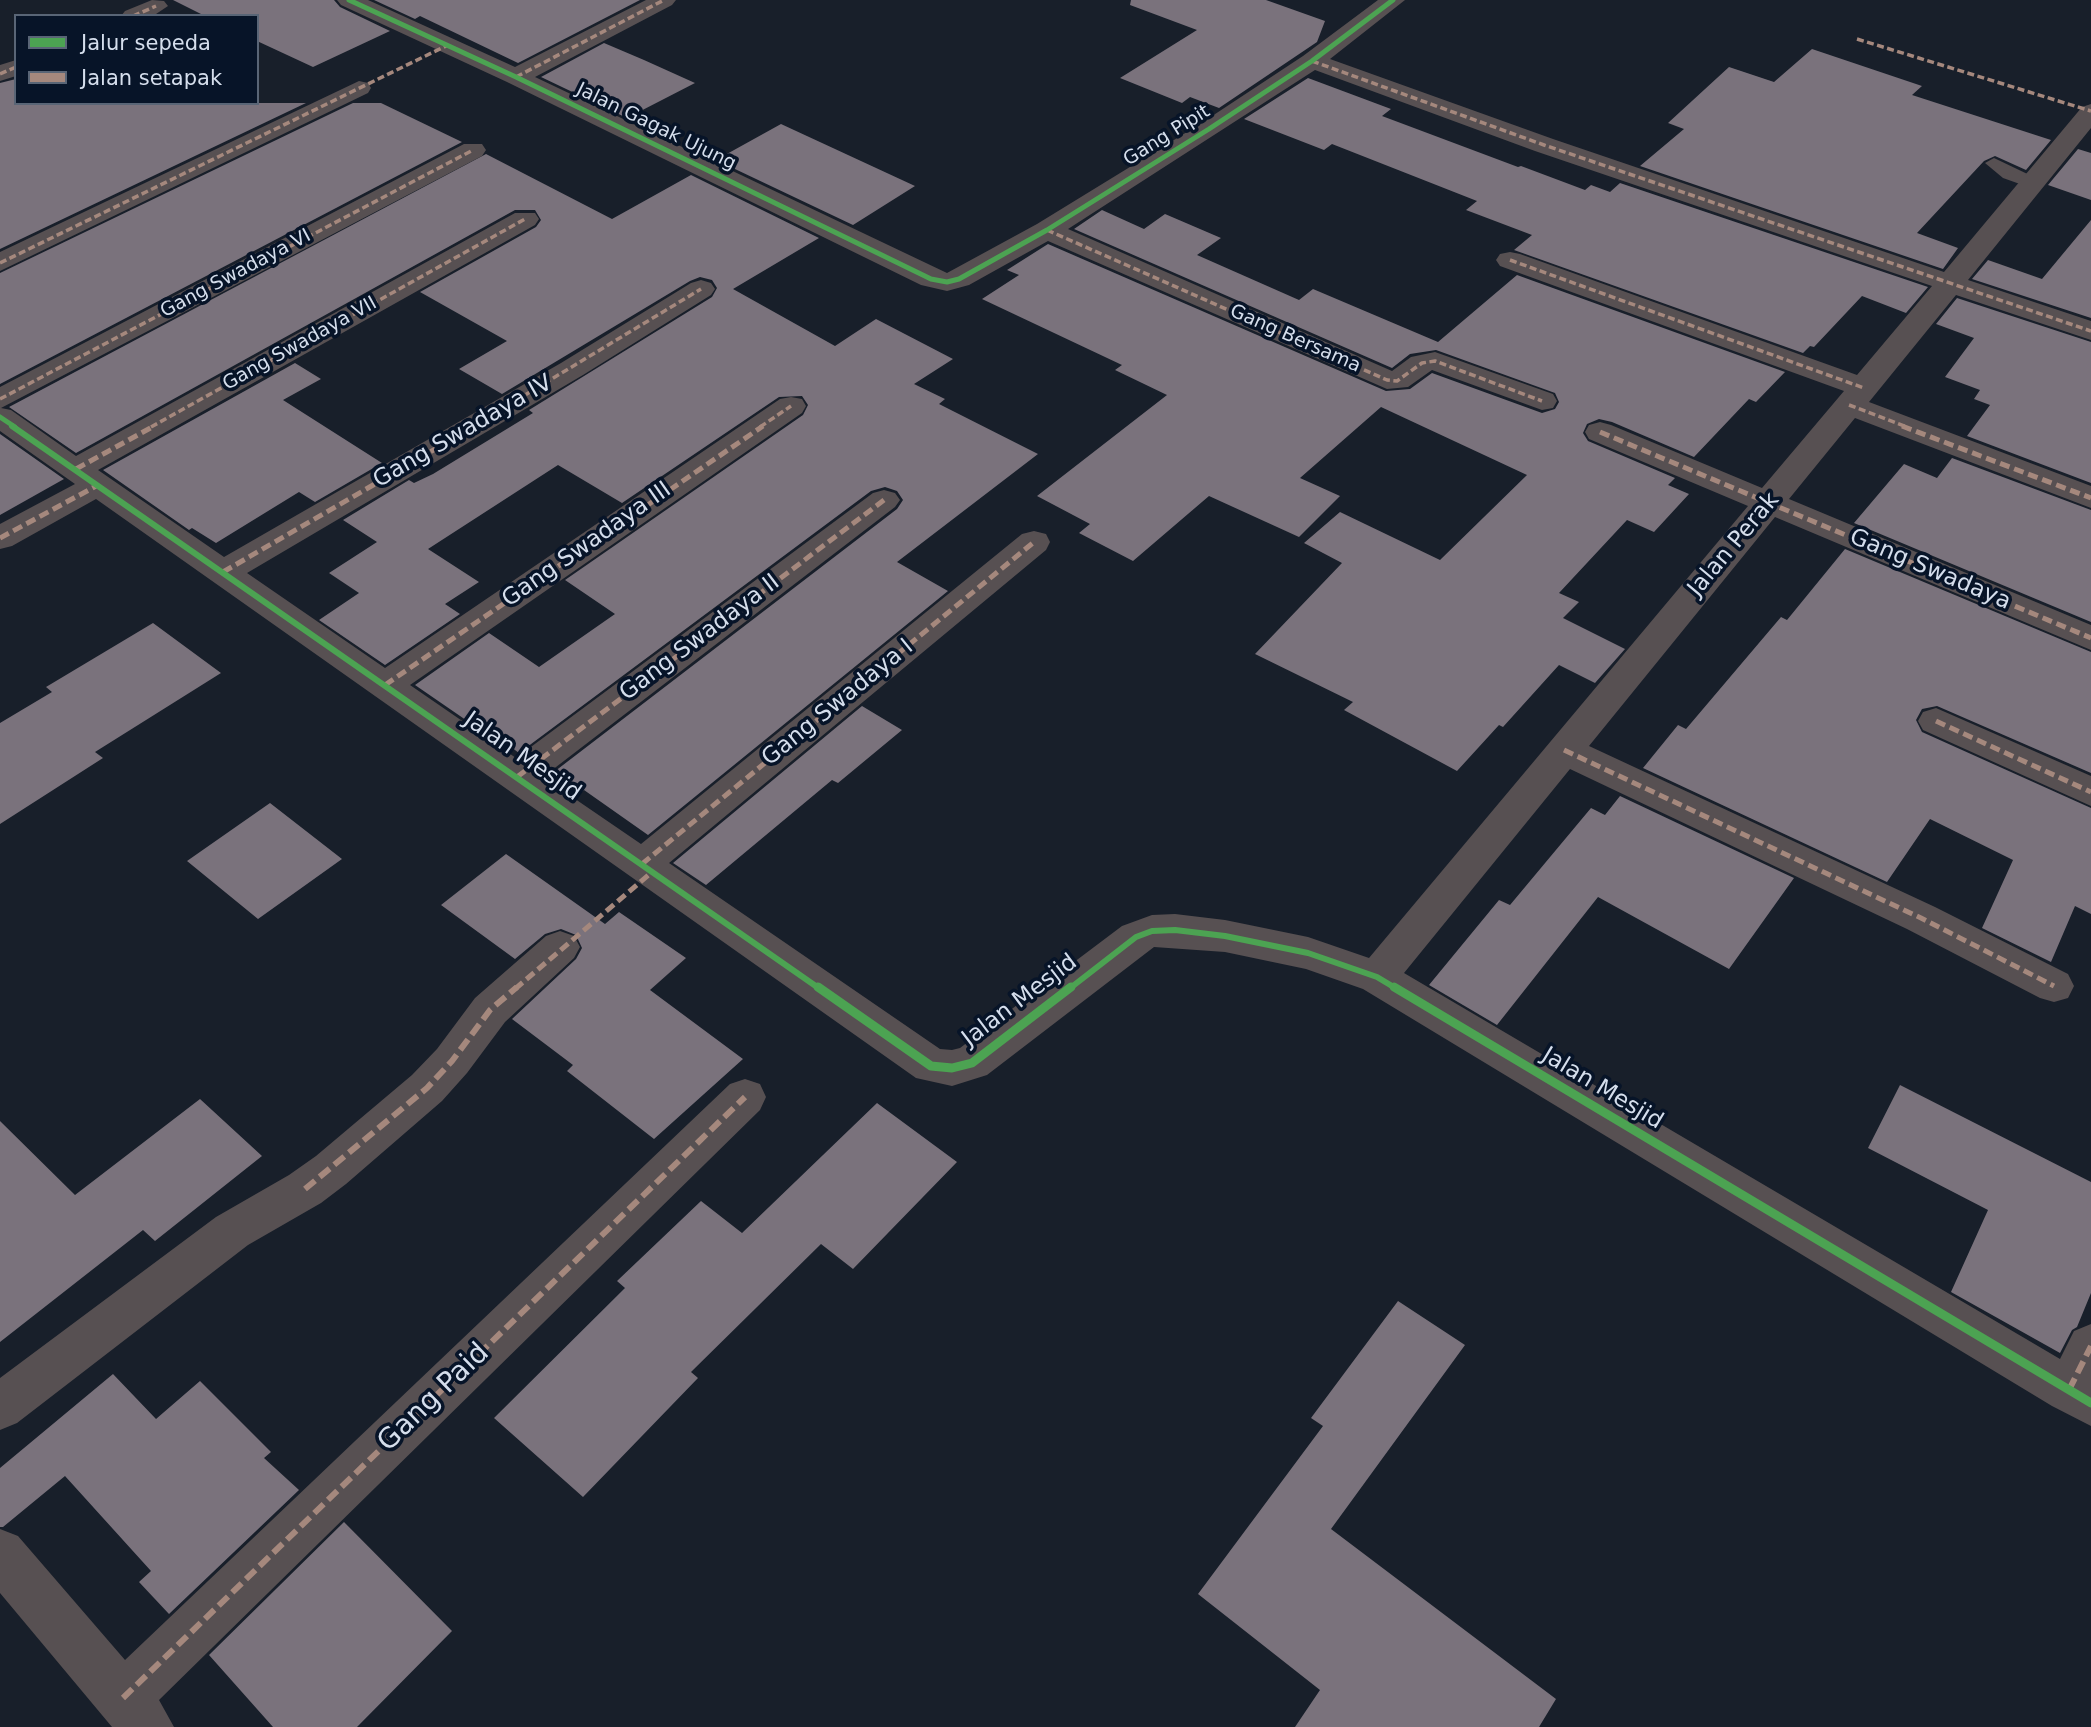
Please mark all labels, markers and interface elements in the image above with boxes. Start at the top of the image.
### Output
legend [14,14,259,105]
text: Jalur sepeda [81,31,211,55]
text: Jalan setapak [81,66,222,90]
street label: Jalan Gagak Ujung [572,78,740,176]
street label: Gang Pipit [1120,100,1214,172]
street label: Gang Swadaya VI [157,225,315,323]
street label: Gang Swadaya VII [219,292,381,396]
street label: Gang Bersama [1226,300,1364,378]
street label: Gang Swadaya IV [369,370,557,494]
street label: Gang Swadaya III [497,476,677,614]
street label: Jalan Perak [1683,487,1785,603]
street label: Gang Swadaya [1845,524,2015,616]
street label: Gang Swadaya II [615,569,785,707]
street label: Gang Swadaya I [757,634,919,772]
street label: Jalan Mesjid [458,707,586,807]
street label: Jalan Mesjid [957,949,1083,1053]
street label: Jalan Mesjid [1536,1042,1668,1136]
street label: Gang Paid [371,1337,497,1459]

